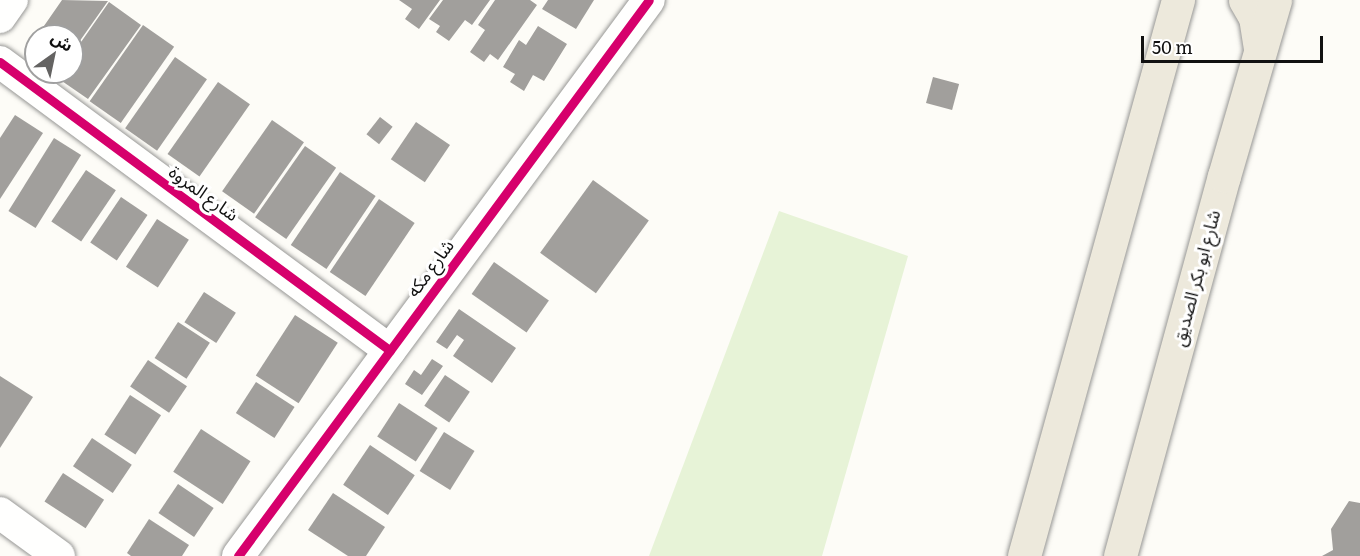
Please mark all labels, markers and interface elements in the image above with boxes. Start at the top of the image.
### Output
north arrow [24,24,84,84]
scale bar [1144,24,1326,62]
text: ش [47,25,78,57]
text: 50 m [1152,33,1193,60]
street label: شارع المروة [165,161,243,225]
street label: شارع ابو بكر الصديق [1167,208,1225,348]
street label: شارع مكه [402,235,458,301]

